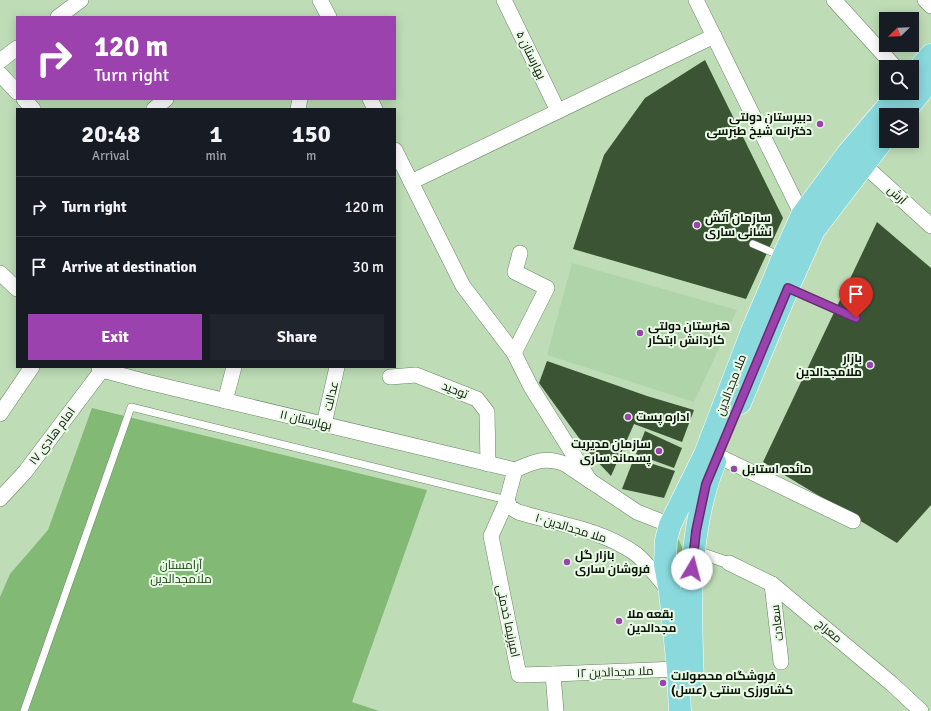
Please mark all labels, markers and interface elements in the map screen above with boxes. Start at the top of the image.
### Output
north arrow [879,12,919,52]
map controls [879,12,919,148]
street label: بهارستان ۵ [512,29,549,82]
text: 120 m [94,30,168,64]
icon: right [28,32,80,84]
button: search [879,60,919,100]
text: Turn right [94,64,169,86]
button: layers [879,108,919,148]
place label: دبیرستان دولتی دخترانه شیخ طبرسی [706,110,812,140]
text: 20:48 [81,119,140,149]
text: 1 [210,119,222,149]
text: 150 [292,119,331,149]
marker: دبیرستان دولتی دخترانه شیخ طبرسی [815,119,825,129]
text: Arrival [92,148,129,164]
text: min [206,148,227,164]
text: m [306,148,316,164]
street label: آرش [884,183,910,209]
icon: right [28,196,50,218]
text: Turn right [62,198,127,216]
text: 120 m [344,198,384,216]
place label: سازمان آتش نشانی ساری [705,211,772,240]
marker: سازمان آتش نشانی ساری [692,220,702,230]
icon: arrive [28,256,50,278]
text: Arrive at destination [62,258,197,276]
text: 30 m [353,258,384,276]
pin [839,277,873,318]
icon: arrive [845,283,867,305]
button: Exit [28,314,202,360]
button: Share [210,314,384,360]
place label: هنرستان دولتی کاردانش ابتکار [647,319,730,348]
marker: هنرستان دولتی کاردانش ابتکار [635,328,645,338]
place label: بازار ملامجدالدین [796,351,862,380]
street label: ملا مجدالدین [713,352,750,418]
marker: بازار ملامجدالدین [865,360,875,370]
street label: توحید [440,378,471,403]
street label: عدالت [321,380,342,412]
street label: امام هادی ۱۷ [26,405,79,468]
street label: بهارستان ۱۱ [278,407,333,434]
place label: اداره پست [636,410,690,426]
marker: اداره پست [623,412,633,422]
place label: سازمان مدیریت پسماند ساری [571,437,652,467]
marker: سازمان مدیریت پسماند ساری [654,446,664,456]
place label: مائده استایل [742,462,811,477]
marker: مائده استایل [729,464,739,474]
street label: ملا مجدالدین ١٠ [533,511,608,546]
place label: بازار گل فروشان ساری [575,548,650,577]
position arrow [671,548,713,590]
marker: بازار گل فروشان ساری [562,557,572,567]
park label: آرامستان ملامجدالدین [150,558,212,587]
street label: امیرنیما خدمتی [492,583,523,659]
street label: سعادت [768,604,787,642]
place label: بقعه ملا مجدالدين [627,607,676,636]
marker: بقعه ملا مجدالدين [614,616,624,626]
street label: معراج [813,616,845,646]
street label: ملا مجدالدین ١٢ [576,664,654,681]
place label: فروشگاه محصولات کشاورزی سنتی (عسل) [671,669,793,698]
marker: فروشگاه محصولات کشاورزی سنتی (عسل) [658,678,668,688]

